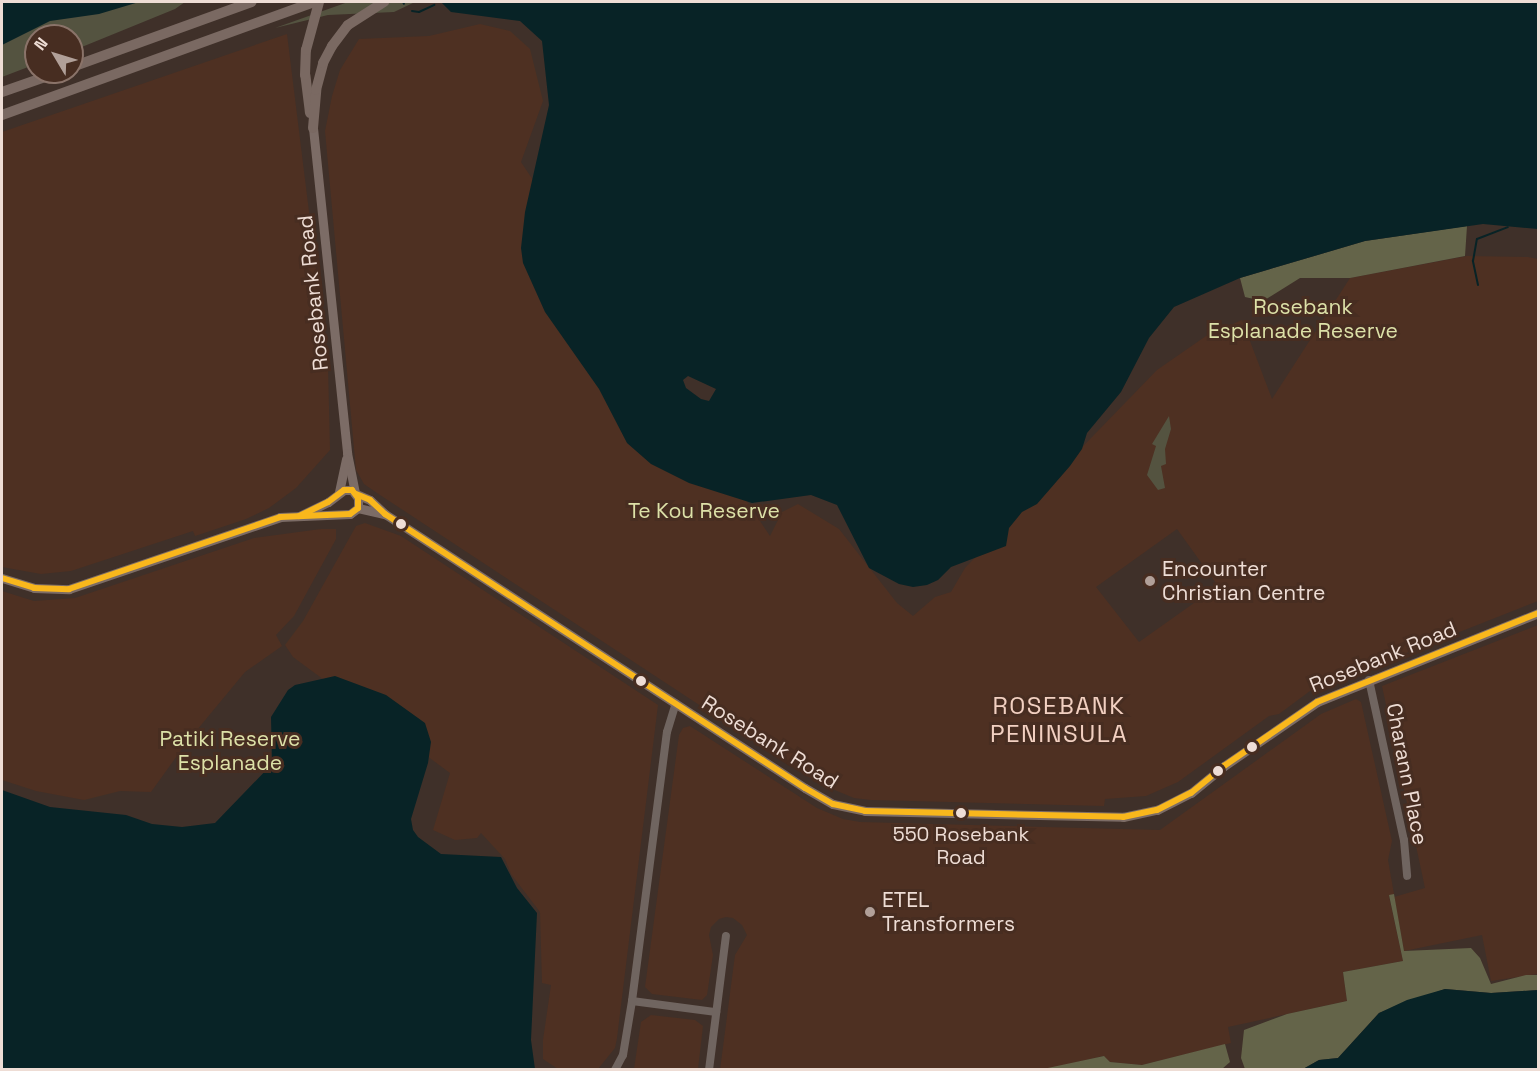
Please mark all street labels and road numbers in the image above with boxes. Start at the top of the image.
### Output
street label: Rosebank Road [292,214,334,372]
street label: Rosebank Road [1306,616,1460,698]
street label: Rosebank Road [697,690,843,794]
street label: Charann Place [1381,701,1433,847]

